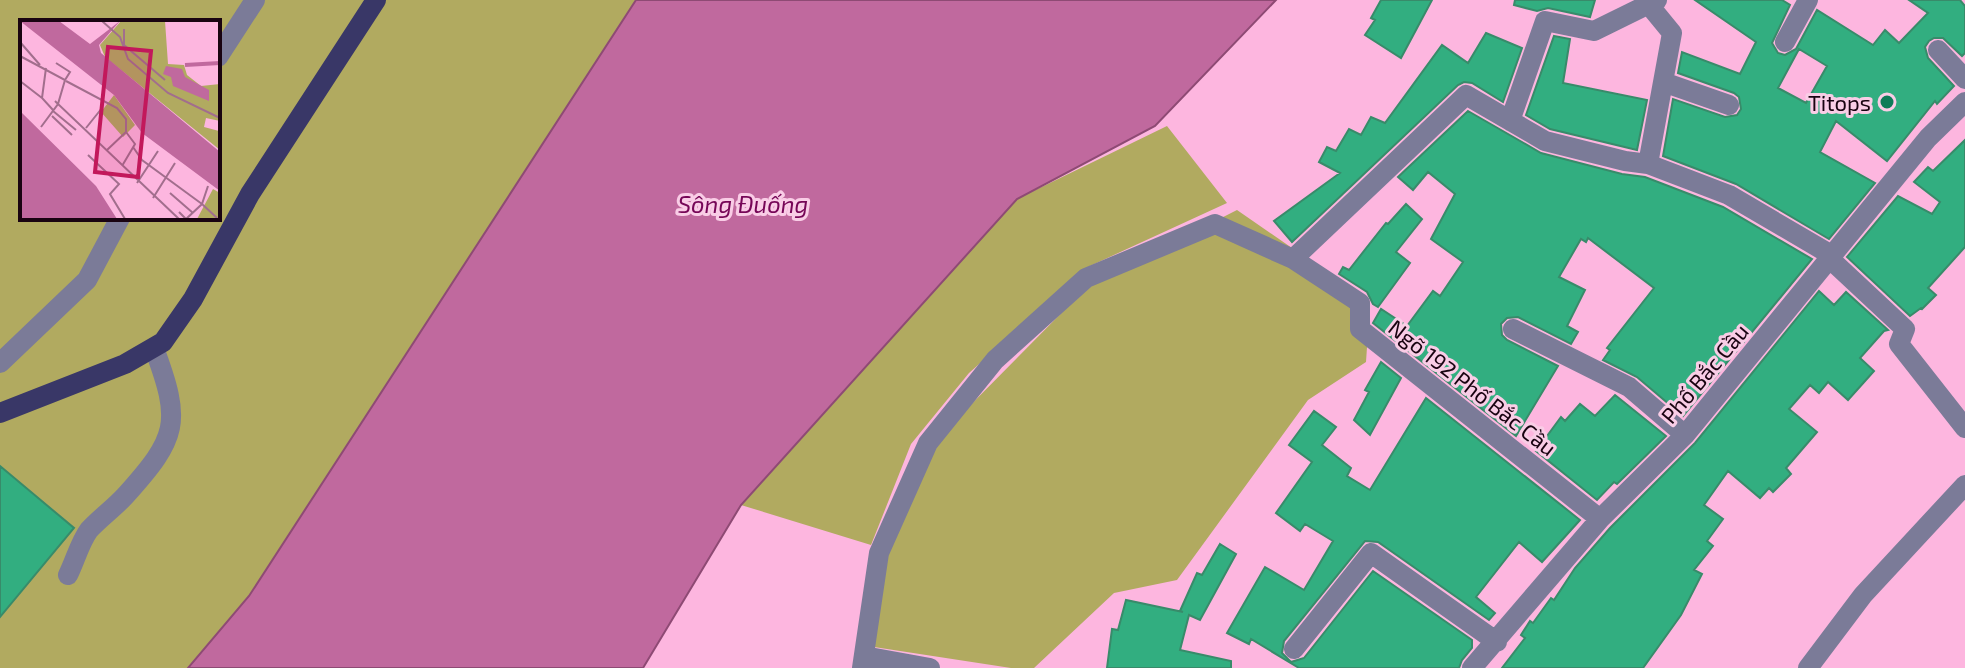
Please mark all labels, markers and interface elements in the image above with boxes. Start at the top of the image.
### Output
inset map [20,20,220,220]
place label: Titops [1808,89,1871,115]
marker: Titops [1878,93,1896,111]
water label: Sông Đuống [678,189,808,218]
street label: Ngõ 192 Phố Bắc Cầu [1384,314,1562,460]
street label: Phố Bắc Cầu [1655,318,1753,428]

